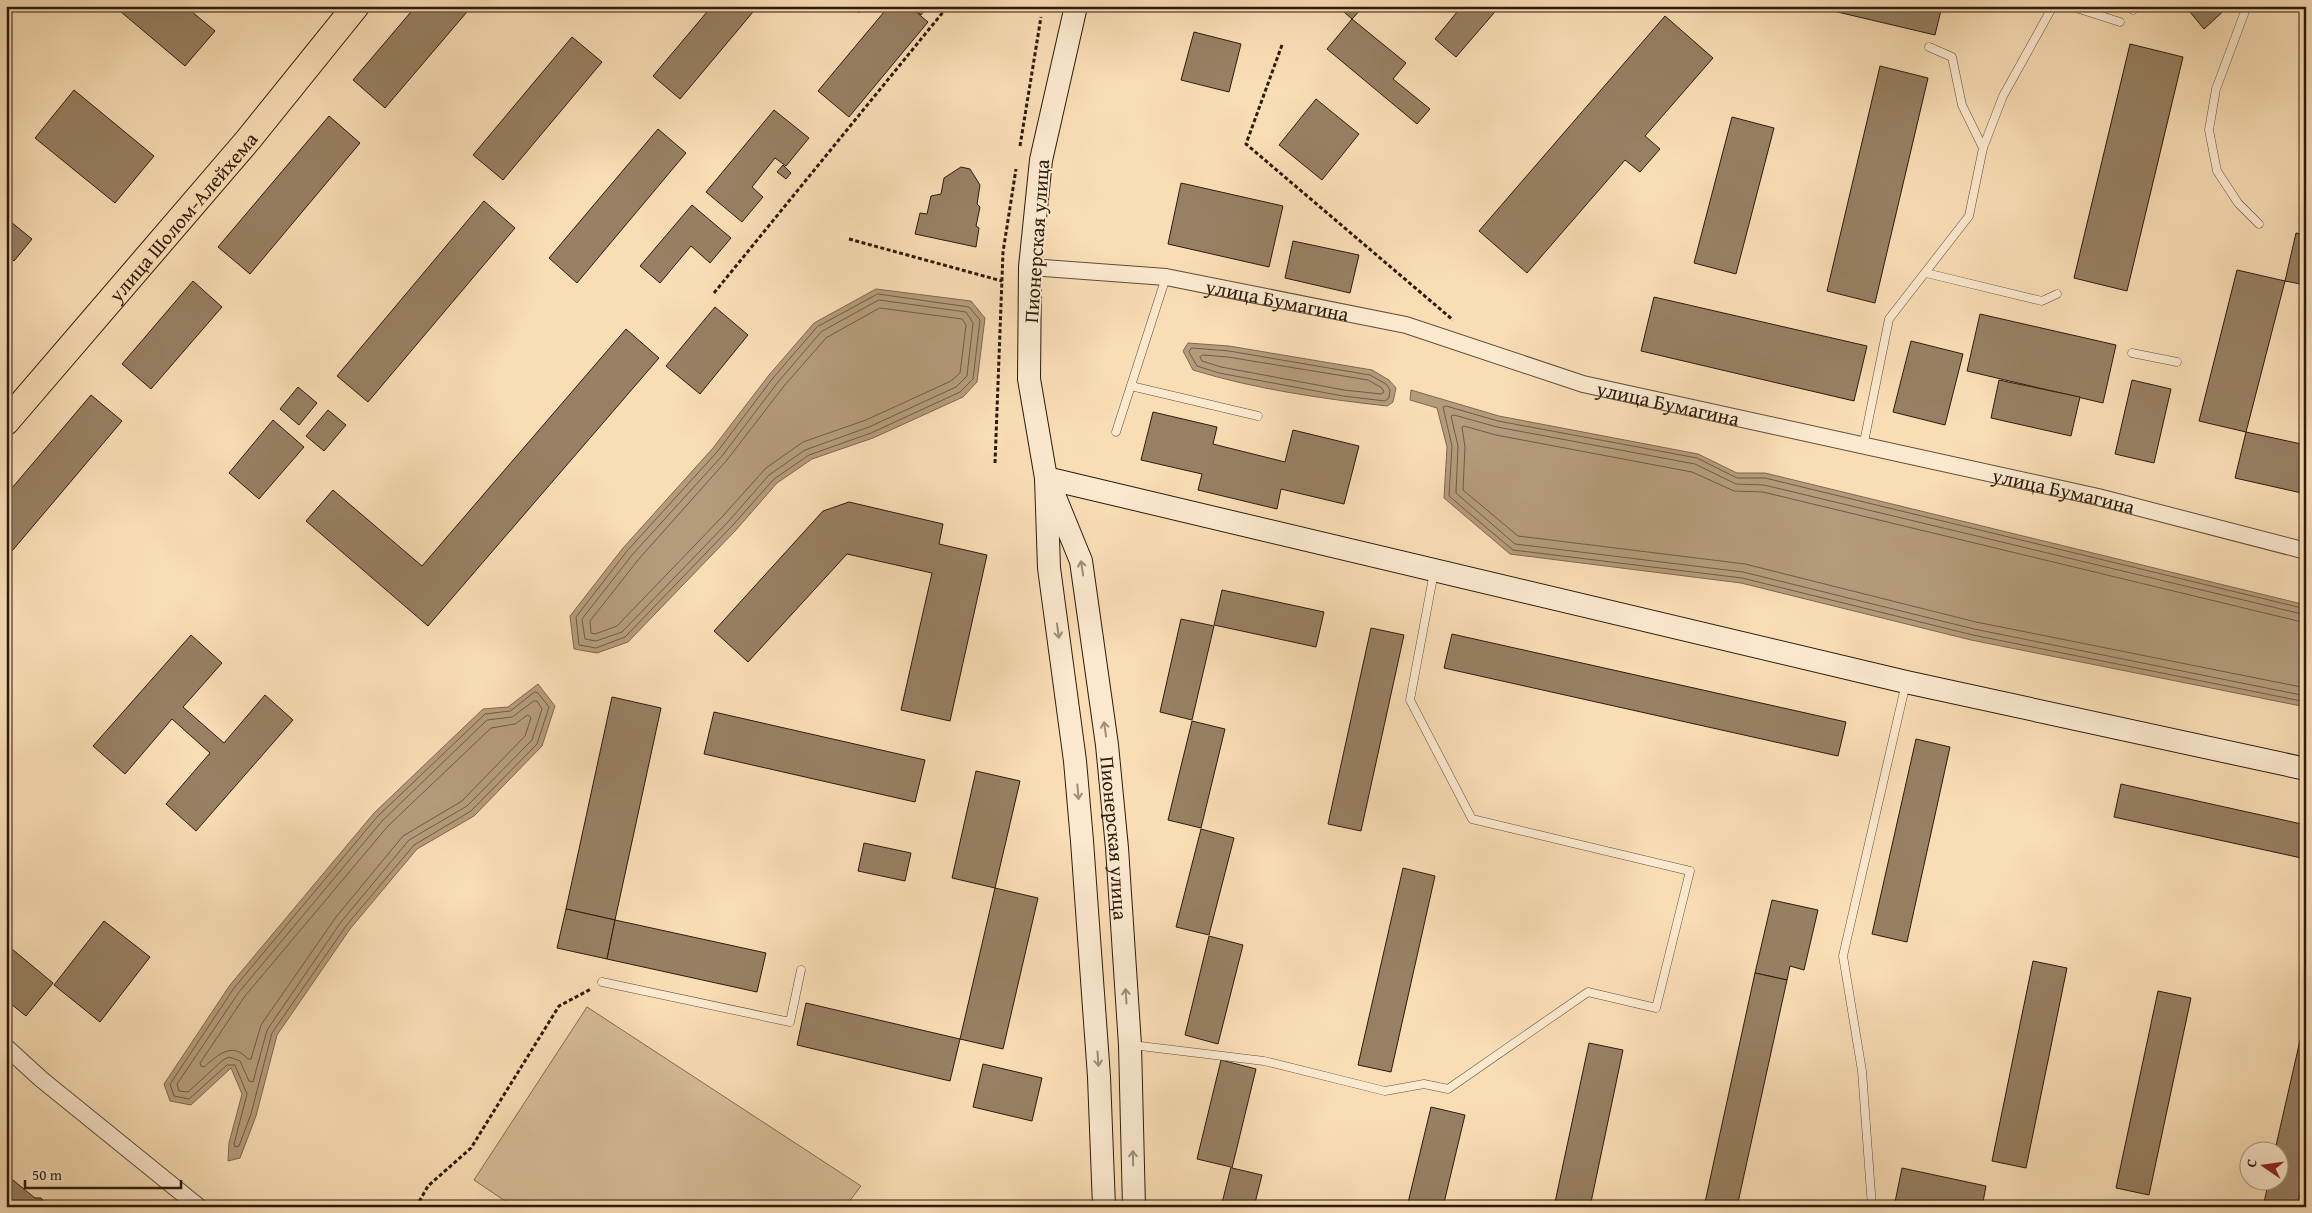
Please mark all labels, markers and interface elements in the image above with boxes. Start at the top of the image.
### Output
street label: улица Шолом-Алейхема [101,125,264,308]
street label: Пионерская улица [1016,158,1056,324]
street label: улица Бумагина [1202,271,1352,328]
street label: улица Бумагина [1593,373,1743,433]
street label: улица Бумагина [1989,460,2139,521]
one-way arrow [1076,561,1086,577]
one-way arrow [1053,622,1063,638]
one-way arrow [1100,721,1110,737]
street label: Пионерская улица [1094,755,1136,921]
one-way arrow [1073,784,1082,800]
one-way arrow [1122,988,1131,1004]
one-way arrow [1093,1050,1102,1066]
north arrow [2240,1140,2290,1190]
one-way arrow [1129,1150,1138,1166]
text: С [2241,1157,2262,1169]
scale bar [25,1158,181,1190]
text: 50 m [32,1164,63,1185]

